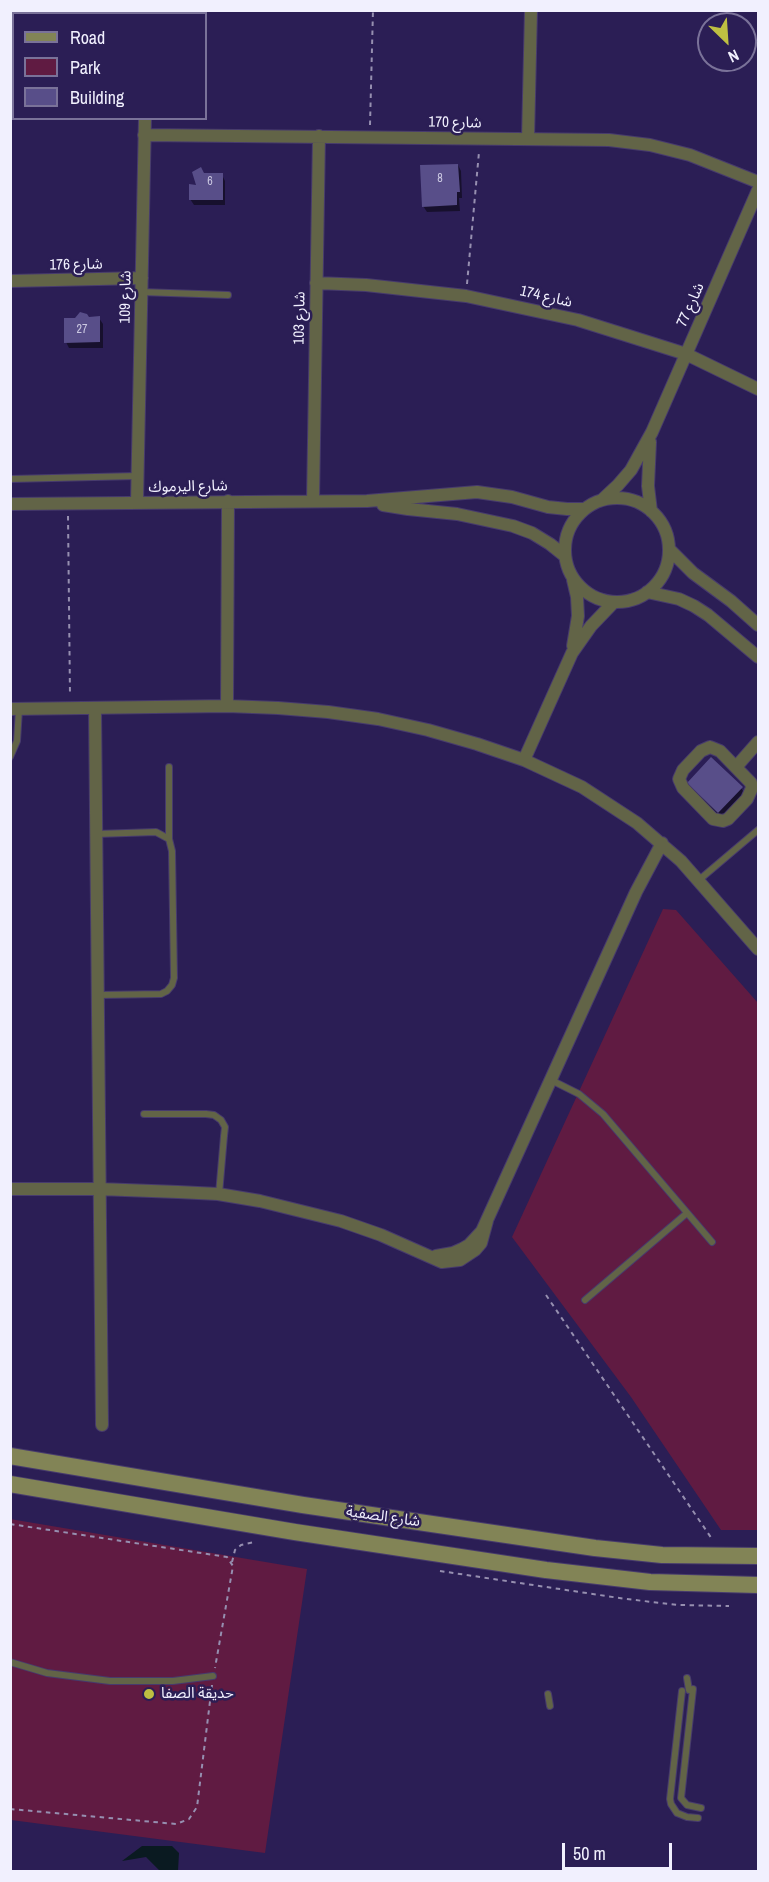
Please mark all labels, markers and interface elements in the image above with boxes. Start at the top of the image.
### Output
legend [12,12,207,120]
north arrow [697,12,757,72]
text: Road [70,25,105,50]
text: N [725,45,743,68]
text: Park [70,55,100,80]
text: Building [70,85,124,110]
street label: شارع 170 [428,114,482,132]
house number: 8 [437,172,443,186]
house number: 6 [207,175,213,189]
street label: شارع 176 [49,256,103,274]
street label: شارع 109 [117,270,135,324]
street label: شارع 77 [673,280,709,330]
street label: شارع 174 [518,282,574,312]
street label: شارع 103 [291,291,309,345]
house number: 27 [77,323,87,337]
street label: شارع اليرموك [148,477,228,497]
street label: شارع الصفية [345,1503,421,1531]
place label: حديقة الصفا [161,1685,234,1703]
marker: حديقة الصفا [142,1687,156,1701]
scale bar [565,1831,674,1869]
text: 50 m [573,1841,606,1866]

